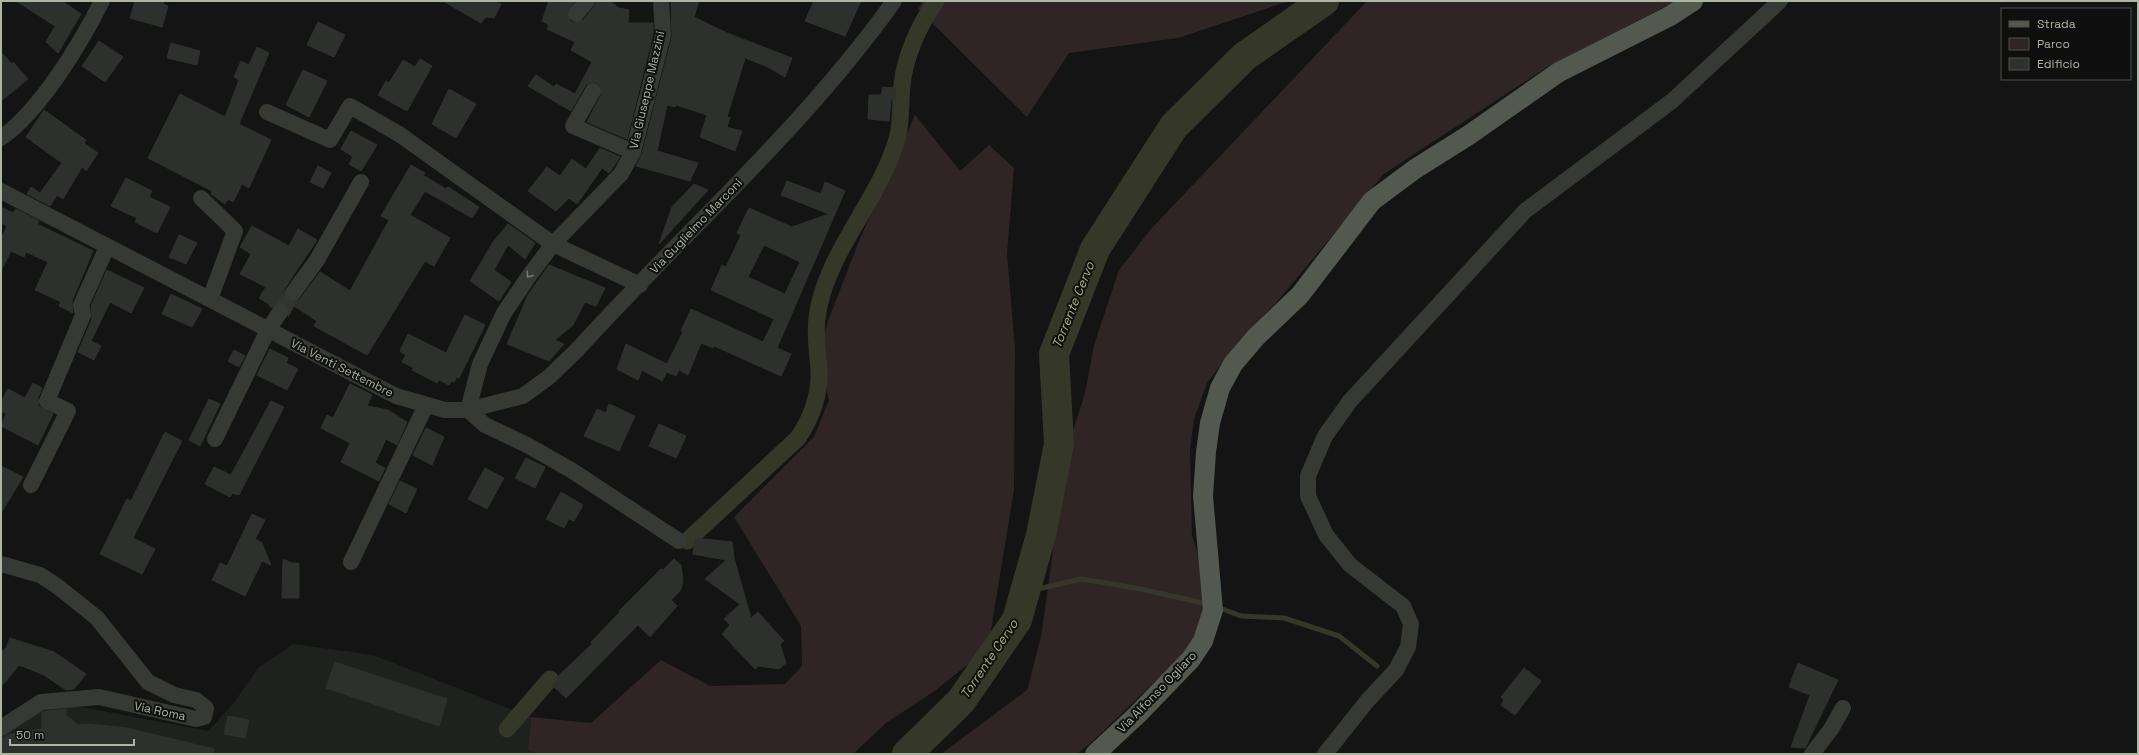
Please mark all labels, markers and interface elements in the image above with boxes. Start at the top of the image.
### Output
legend [2001,8,2131,80]
text: Strada [2037,16,2076,32]
street label: Via Giuseppe Mazzini [626,29,668,151]
text: Parco [2037,36,2070,52]
text: Edificio [2037,56,2080,72]
street label: Via Guglielmo Marconi [646,175,746,277]
water label: Torrente Cervo [1048,258,1098,351]
one-way arrow [526,271,534,278]
street label: Via Venti Settembre [288,335,396,401]
water label: Torrente Cervo [956,615,1022,702]
street label: Via Alfonso Ogliaro [1114,648,1200,736]
street label: Via Roma [133,698,187,724]
scale bar [10,721,134,747]
text: 50 m [16,727,44,743]

